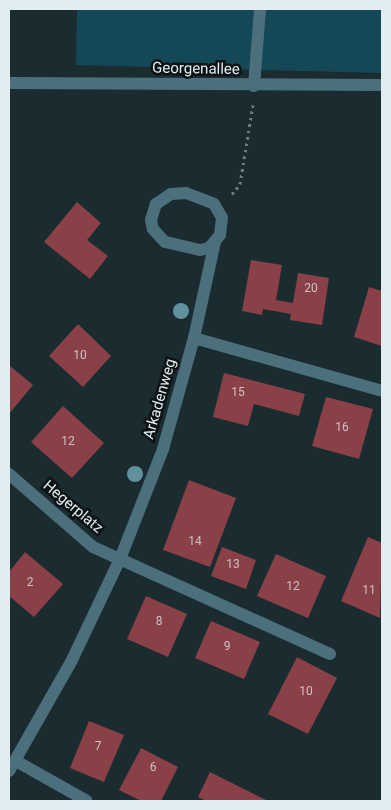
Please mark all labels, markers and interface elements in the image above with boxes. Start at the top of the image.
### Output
street label: Georgenallee [152,59,240,79]
house number: 20 [304,282,318,296]
house number: 10 [73,349,87,363]
street label: Arkadenweg [140,357,180,441]
house number: 15 [231,386,245,400]
house number: 16 [335,421,349,435]
house number: 12 [61,435,75,449]
street label: Hegerplatz [39,477,107,537]
house number: 14 [188,535,202,549]
house number: 13 [226,558,240,572]
house number: 2 [27,576,33,590]
house number: 12 [286,580,300,594]
house number: 11 [362,584,376,598]
house number: 8 [156,615,162,629]
house number: 9 [224,640,230,654]
house number: 10 [299,685,313,699]
house number: 7 [95,740,101,754]
house number: 6 [150,761,156,775]

